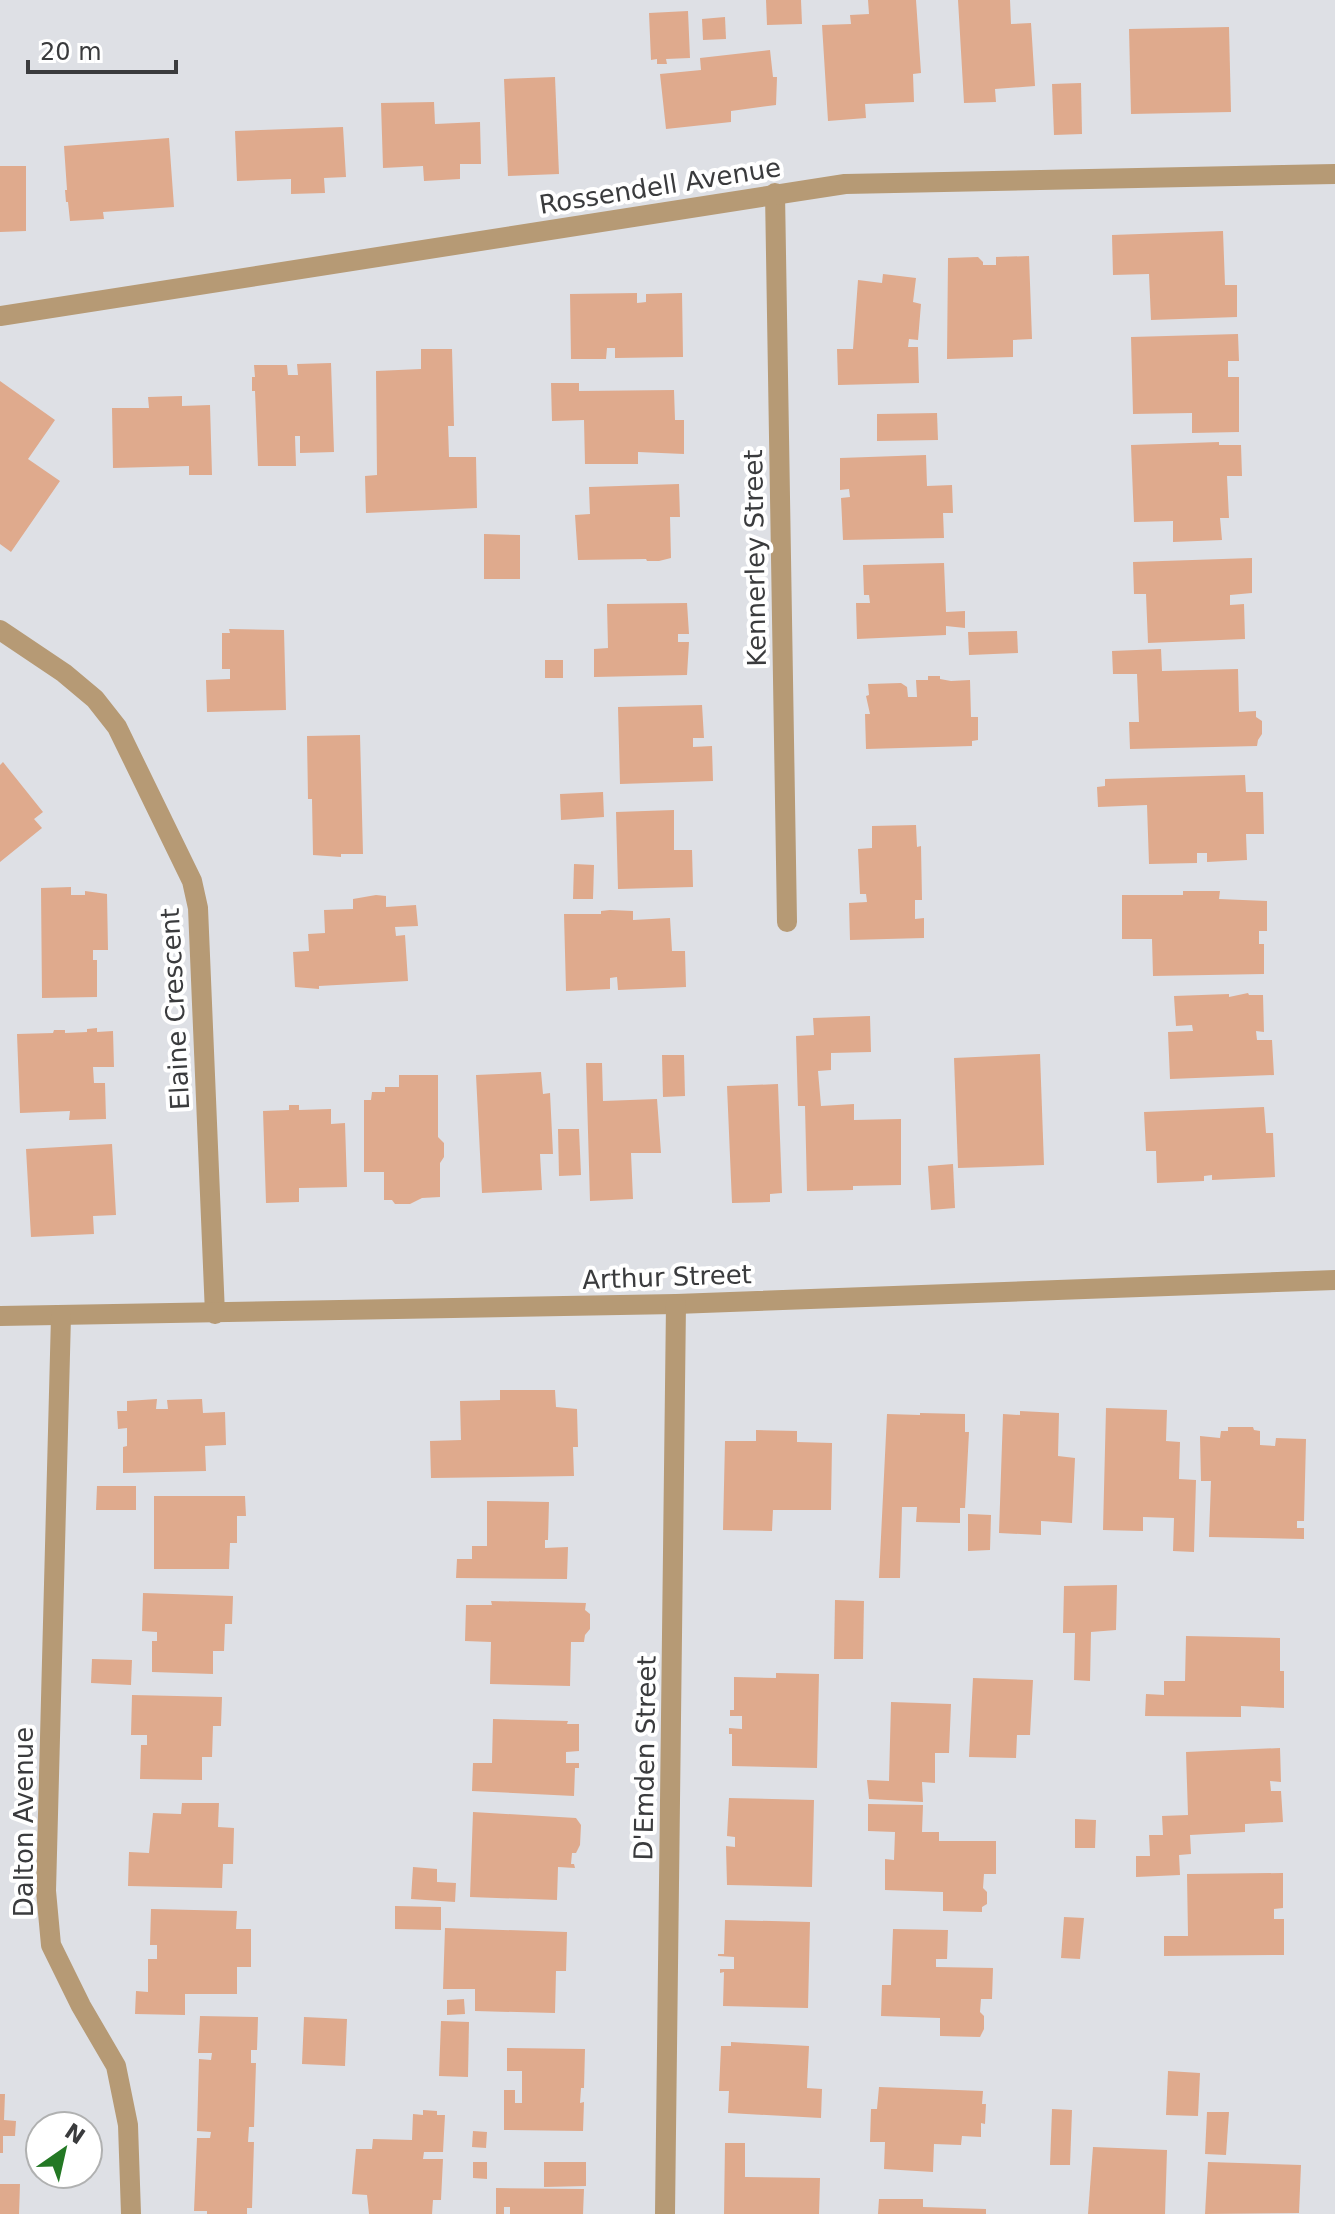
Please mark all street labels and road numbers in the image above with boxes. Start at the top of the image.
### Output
street label: Rossendell Avenue [537,152,783,220]
street label: Kennerley Street [738,449,772,667]
street label: Elaine Crescent [155,907,195,1111]
street label: Arthur Street [582,1259,752,1295]
street label: D'Emden Street [628,1655,662,1861]
street label: Dalton Avenue [9,1727,39,1917]

